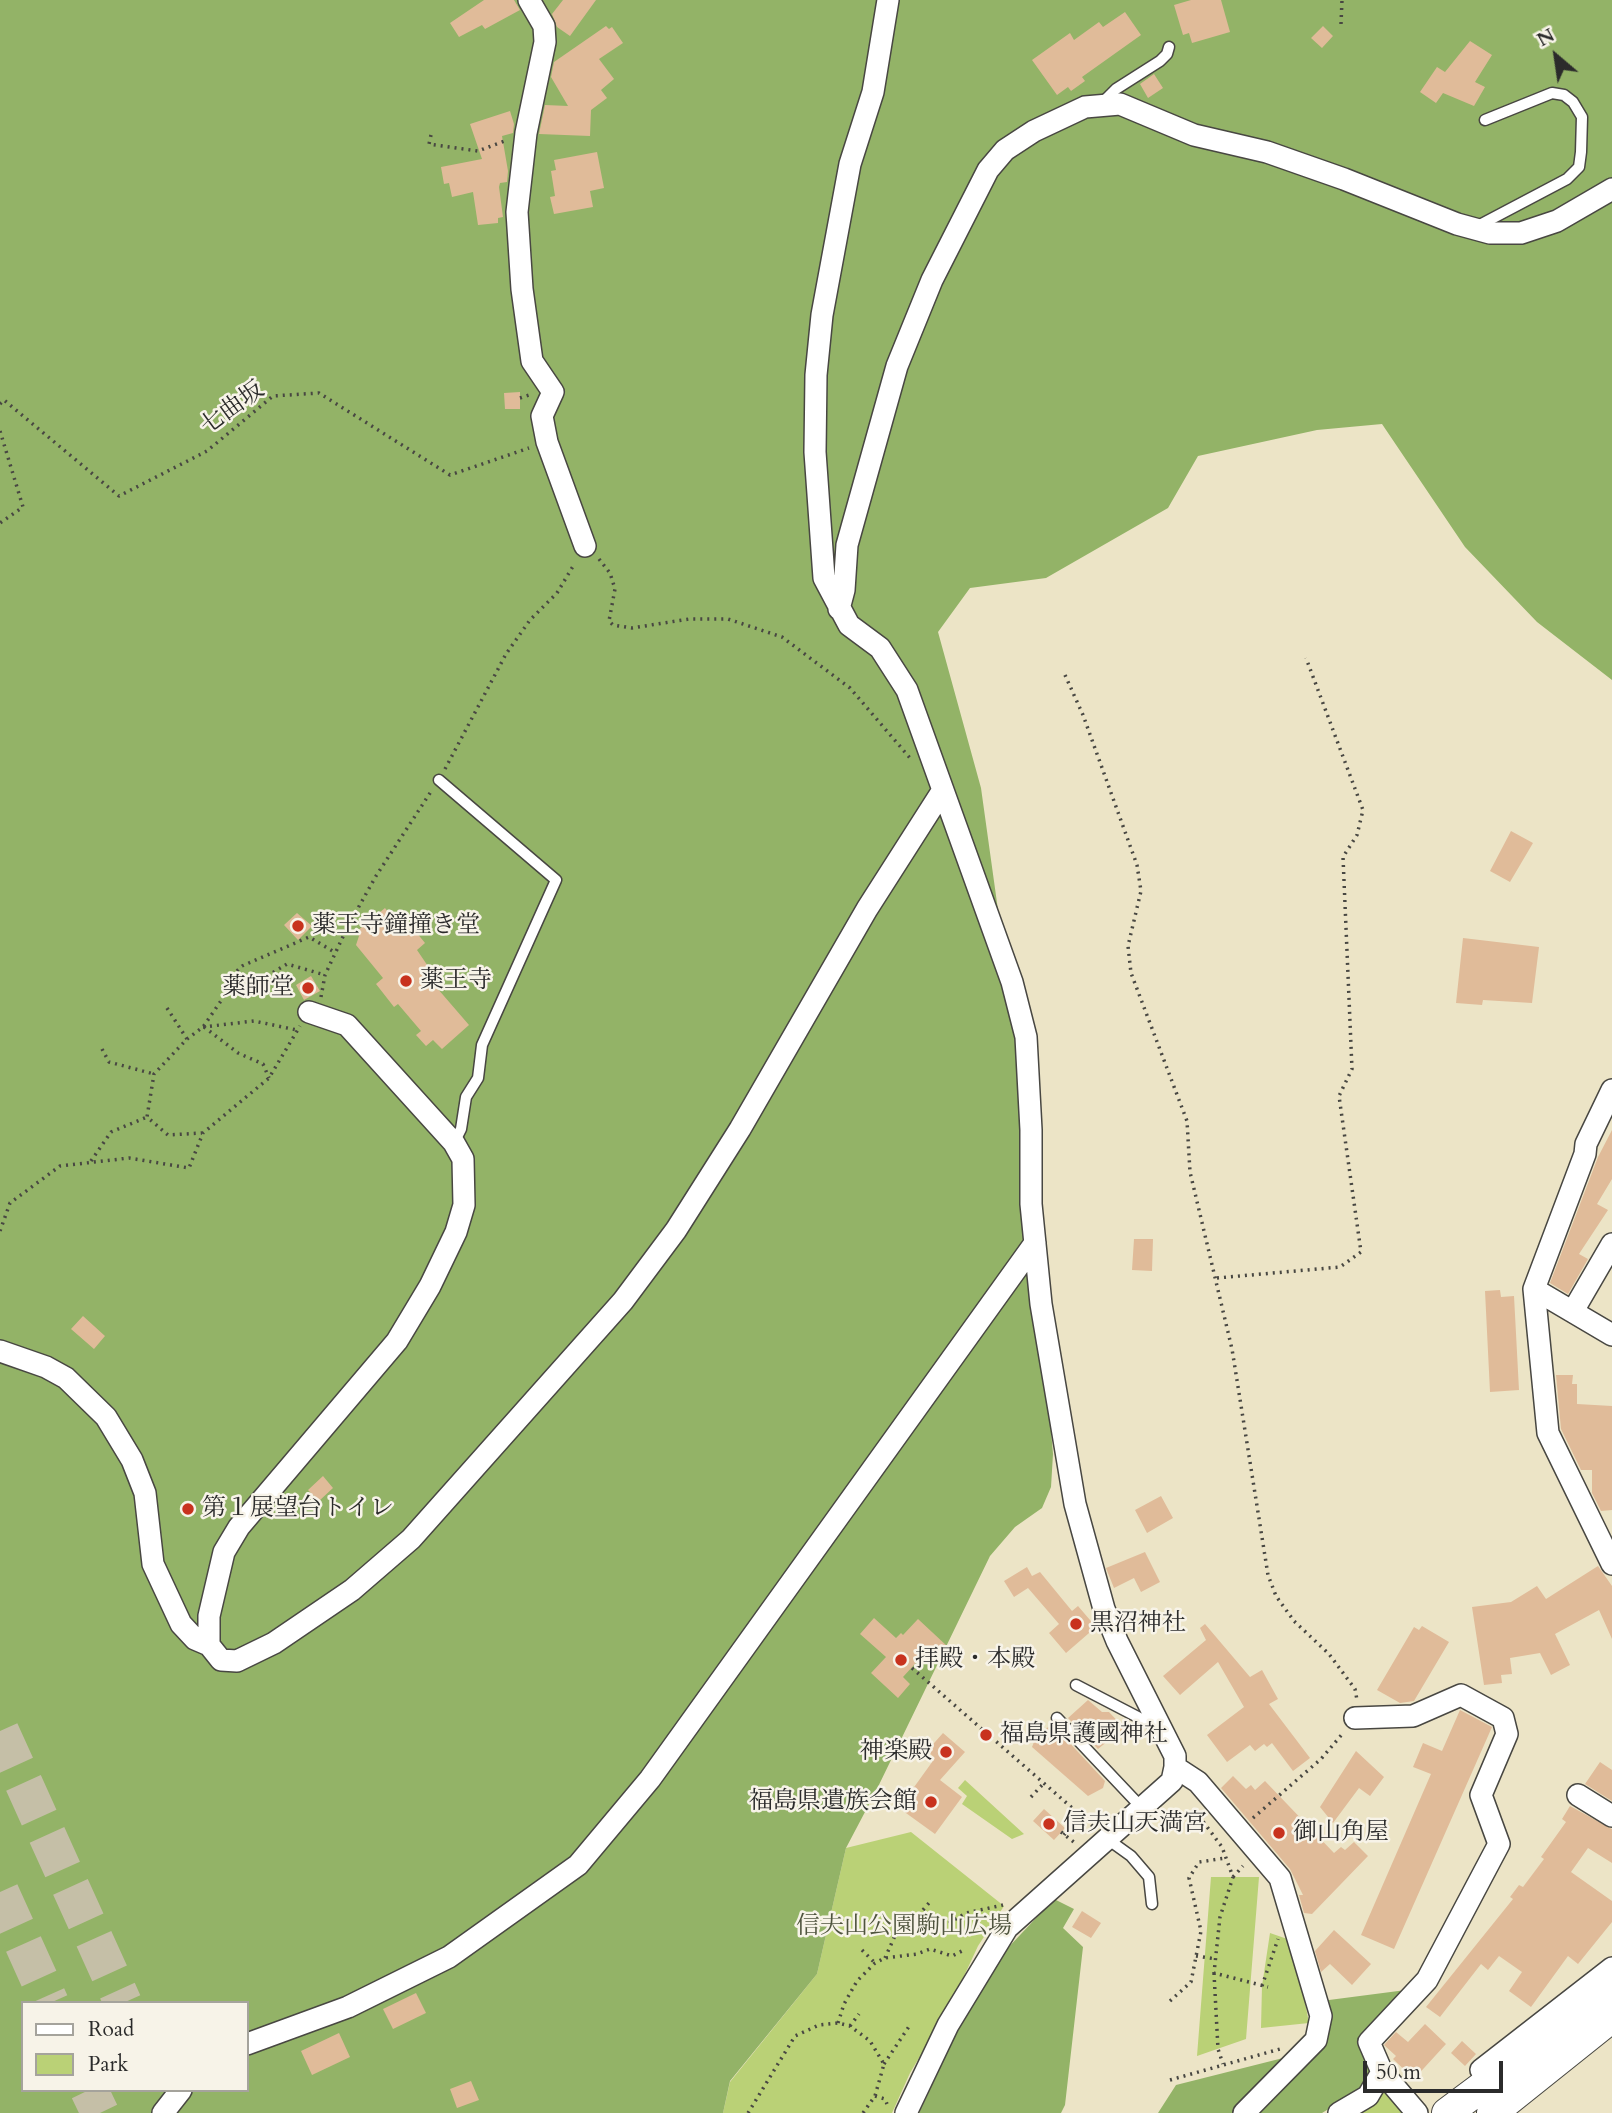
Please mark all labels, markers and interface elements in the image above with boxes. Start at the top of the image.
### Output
north arrow [1521,21,1591,91]
text: N [1532,22,1559,53]
street label: 七曲坂 [195,376,271,442]
place label: 薬王寺鐘撞き堂 [312,912,480,940]
marker: 薬王寺鐘撞き堂 [290,918,306,934]
place label: 薬王寺 [420,967,492,995]
marker: 薬王寺 [398,973,414,989]
place label: 薬師堂 [222,974,294,1002]
marker: 薬師堂 [300,980,316,996]
place label: 第１展望台トイレ [202,1495,394,1523]
marker: 第１展望台トイレ [180,1501,196,1517]
place label: 黒沼神社 [1090,1610,1186,1638]
marker: 黒沼神社 [1068,1616,1084,1632]
place label: 拝殿・本殿 [915,1646,1035,1674]
marker: 拝殿・本殿 [893,1652,909,1668]
place label: 福島県護國神社 [1000,1721,1168,1749]
marker: 福島県護國神社 [978,1727,994,1743]
place label: 神楽殿 [860,1738,932,1766]
marker: 神楽殿 [938,1744,954,1760]
place label: 福島県遺族会館 [749,1788,917,1816]
marker: 福島県遺族会館 [923,1794,939,1810]
place label: 信夫山天満宮 [1063,1810,1207,1838]
marker: 信夫山天満宮 [1041,1816,1057,1832]
place label: 御山角屋 [1293,1819,1389,1847]
marker: 御山角屋 [1271,1825,1287,1841]
park label: 信夫山公園駒山広場 [796,1913,1012,1941]
legend [21,2001,248,2092]
text: Road [88,2015,134,2044]
scale bar [1367,2046,1507,2090]
text: Park [88,2050,128,2079]
text: 50 m [1376,2058,1421,2087]

